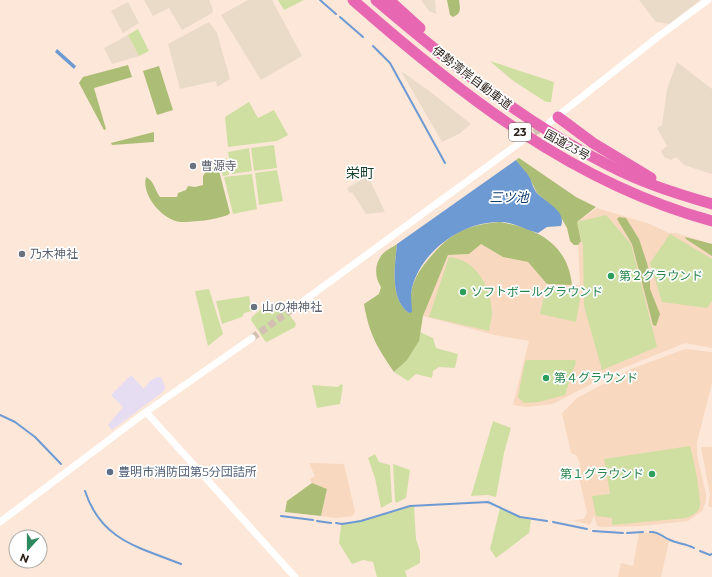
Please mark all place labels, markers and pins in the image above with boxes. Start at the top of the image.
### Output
place label: 曹源寺 [201,158,237,173]
marker: 曹源寺 [188,161,198,171]
place label: 乃木神社 [30,246,78,261]
marker: 乃木神社 [17,249,27,259]
place label: 第２グラウンド [619,268,703,283]
marker: 第２グラウンド [606,271,616,281]
place label: ソフトボールグラウンド [471,284,603,299]
marker: ソフトボールグラウンド [458,287,468,297]
place label: 山の神神社 [262,299,322,314]
marker: 山の神神社 [249,302,259,312]
place label: 第４グラウンド [554,370,638,385]
marker: 第４グラウンド [541,373,551,383]
place label: 豊明市消防団第5分団詰所 [118,464,257,479]
place label: 第１グラウンド [560,466,644,481]
marker: 豊明市消防団第5分団詰所 [105,467,115,477]
marker: 第１グラウンド [647,469,657,479]

